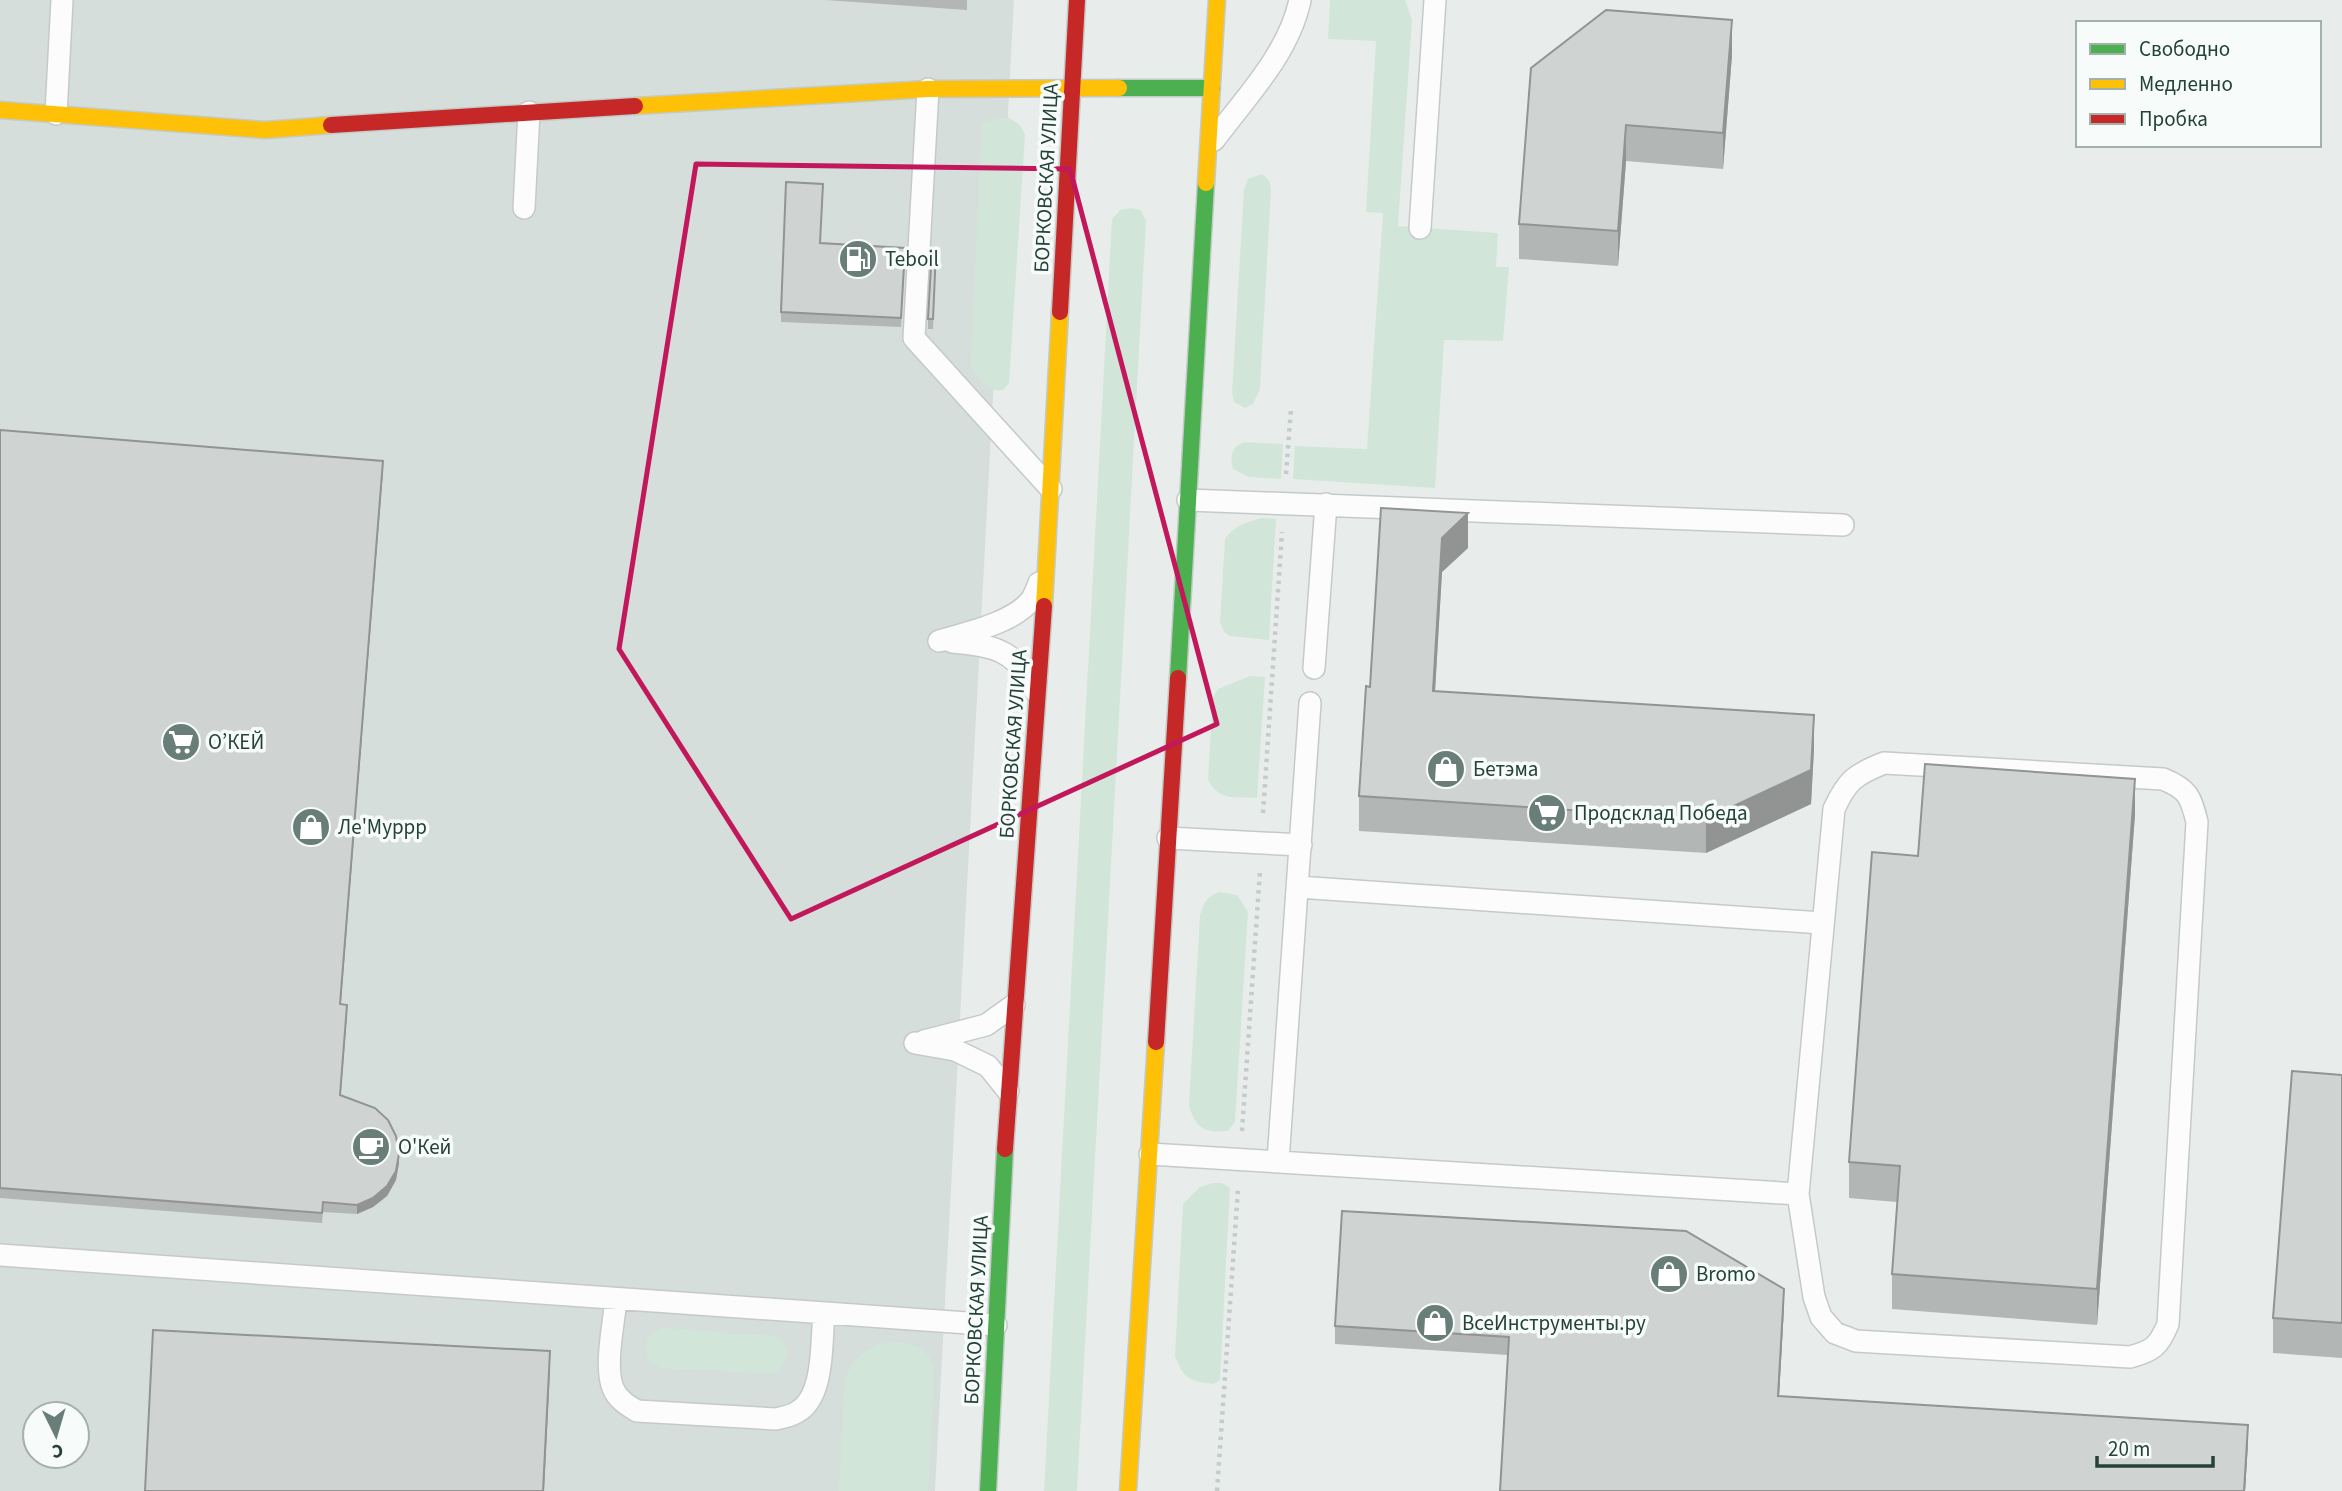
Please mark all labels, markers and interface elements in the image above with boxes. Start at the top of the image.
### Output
legend [2076,21,2321,147]
text: Свободно [2139,34,2230,64]
text: Медленно [2139,69,2233,99]
street label: БОРКОВСКАЯ УЛИЦА [1026,82,1066,273]
text: Пробка [2139,104,2208,134]
fuel station icon: Teboil [837,238,879,280]
place label: Teboil [885,244,939,274]
street label: БОРКОВСКАЯ УЛИЦА [991,648,1035,840]
supermarket icon: О’КЕЙ [160,721,202,763]
place label: О’КЕЙ [208,727,264,757]
shop icon: Бетэма [1425,748,1467,790]
place label: Бетэма [1473,754,1538,784]
supermarket icon: Продсклад Победа [1526,792,1568,834]
place label: Продсклад Победа [1574,798,1748,828]
shop icon: Ле'Муррр [290,806,332,848]
place label: Ле'Муррр [338,812,427,842]
cafe icon: О'Кей [350,1126,392,1168]
place label: О'Кей [398,1132,451,1162]
street label: БОРКОВСКАЯ УЛИЦА [956,1214,996,1405]
shop icon: Bromo [1648,1253,1690,1295]
place label: Bromo [1696,1259,1756,1289]
shop icon: ВсеИнструменты.ру [1414,1302,1456,1344]
place label: ВсеИнструменты.ру [1462,1308,1646,1338]
north arrow [21,1400,91,1470]
scale bar [2097,1424,2212,1468]
text: 20 m [2108,1434,2150,1464]
text: С [51,1437,64,1464]

